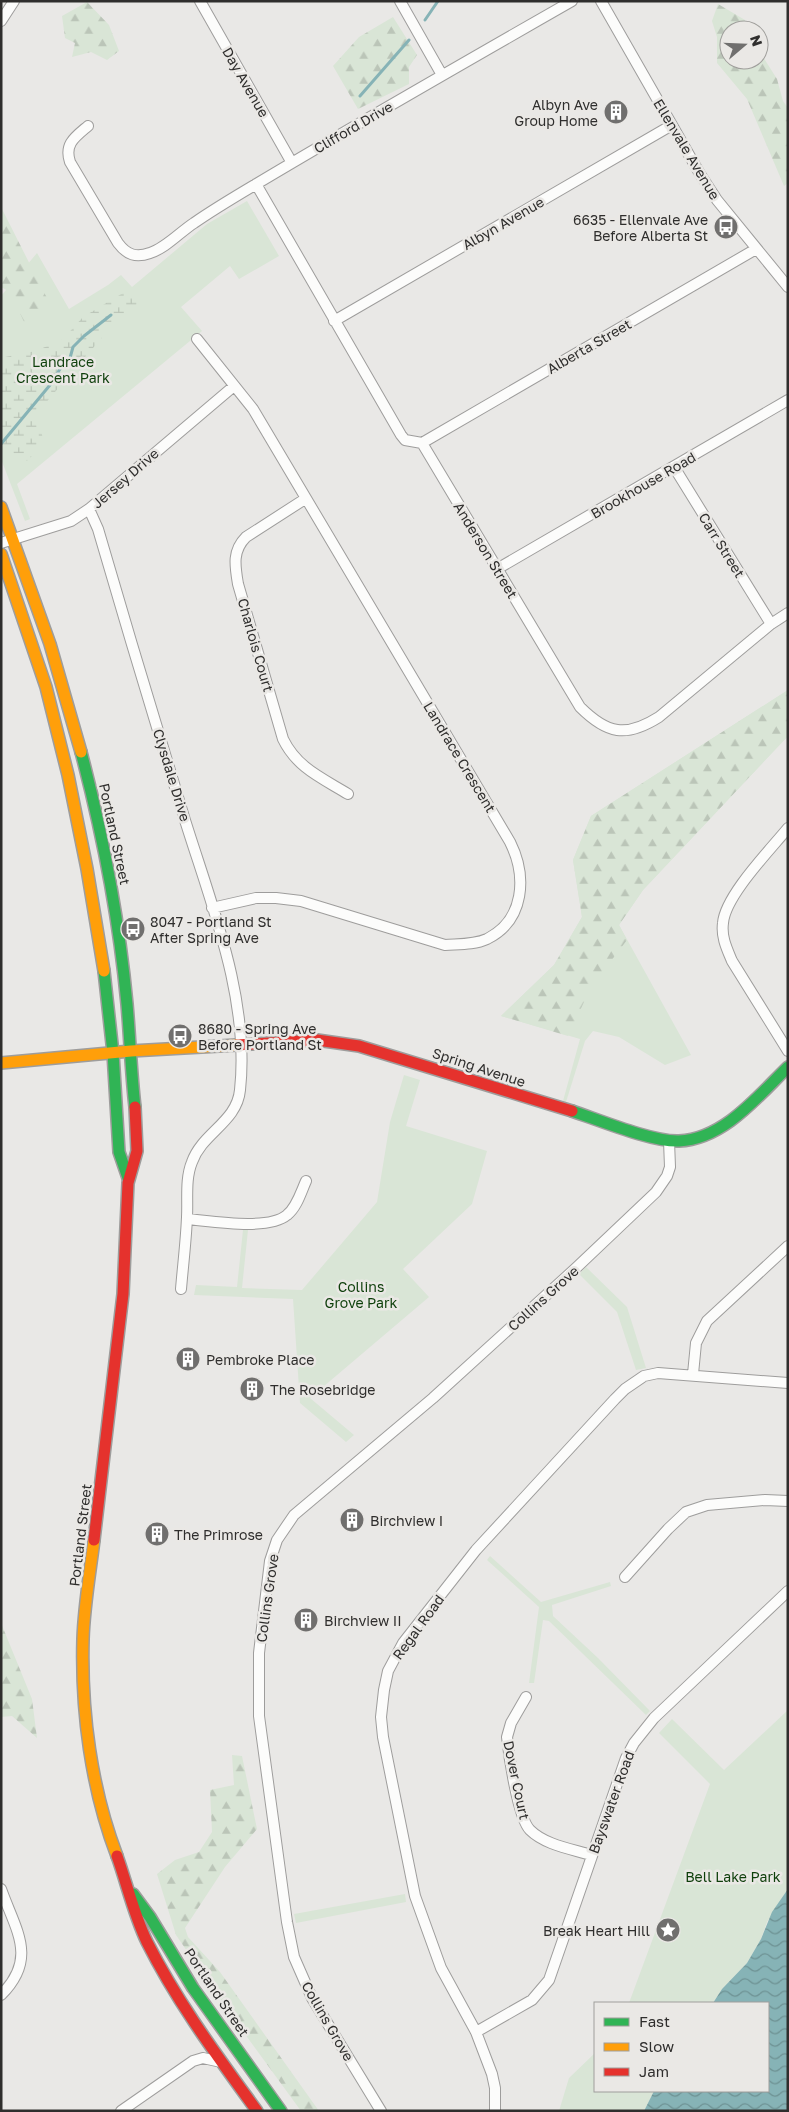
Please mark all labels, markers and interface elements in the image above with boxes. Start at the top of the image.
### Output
north arrow [719,20,769,70]
text: N [747,33,767,48]
street label: Day Avenue [219,44,273,120]
place label: Albyn Ave Group Home [514,96,598,129]
street label: Ellenvale Avenue [650,96,724,202]
street label: Clifford Drive [310,98,396,156]
building icon: Albyn Ave Group Home [603,99,629,125]
street label: Albyn Avenue [459,193,547,253]
place label: 6635 - Ellenvale Ave Before Alberta St [573,211,708,244]
bus stop icon: 6635 - Ellenvale Ave Before Alberta St [713,214,739,240]
street label: Alberta Street [544,315,634,377]
park label: Landrace Crescent Park [16,353,110,386]
street label: Jersey Drive [88,444,162,512]
street label: Brookhouse Road [588,448,698,522]
street label: Anderson Street [450,499,522,601]
street label: Carr Street [695,509,749,581]
street label: Charlois Court [235,596,277,694]
street label: Landrace Crescent [420,699,500,815]
street label: Clysdale Drive [150,727,194,823]
street label: Portland Street [96,782,134,886]
place label: 8047 - Portland St After Spring Ave [150,913,272,946]
bus stop icon: 8047 - Portland St After Spring Ave [120,916,146,942]
place label: 8680 - Spring Ave Before Portland St [198,1020,322,1053]
bus stop icon: 8680 - Spring Ave Before Portland St [167,1023,193,1049]
street label: Spring Avenue [430,1044,528,1090]
street label: Collins Grove [504,1262,582,1334]
park label: Collins Grove Park [325,1278,397,1311]
building icon: Pembroke Place [175,1346,201,1372]
place label: Pembroke Place [206,1351,314,1368]
building icon: The Rosebridge [239,1376,265,1402]
place label: The Rosebridge [270,1381,375,1398]
street label: Portland Street [65,1483,95,1587]
building icon: Birchview I [339,1507,365,1533]
place label: Birchview I [370,1512,443,1529]
building icon: The Primrose [144,1521,170,1547]
place label: The Primrose [174,1526,263,1543]
street label: Collins Grove [252,1553,282,1643]
street label: Regal Road [389,1591,447,1663]
building icon: Birchview II [293,1607,319,1633]
place label: Birchview II [324,1612,402,1629]
street label: Dover Court [500,1739,534,1821]
street label: Bayswater Road [585,1748,637,1856]
park label: Bell Lake Park [685,1868,781,1885]
place icon: Break Heart Hill [655,1917,681,1943]
place label: Break Heart Hill [543,1922,650,1939]
street label: Portland Street [181,1944,253,2040]
street label: Collins Grove [298,1978,358,2064]
legend [594,2002,769,2092]
text: Fast [639,2012,670,2030]
text: Slow [639,2037,674,2055]
text: Jam [639,2062,669,2080]

